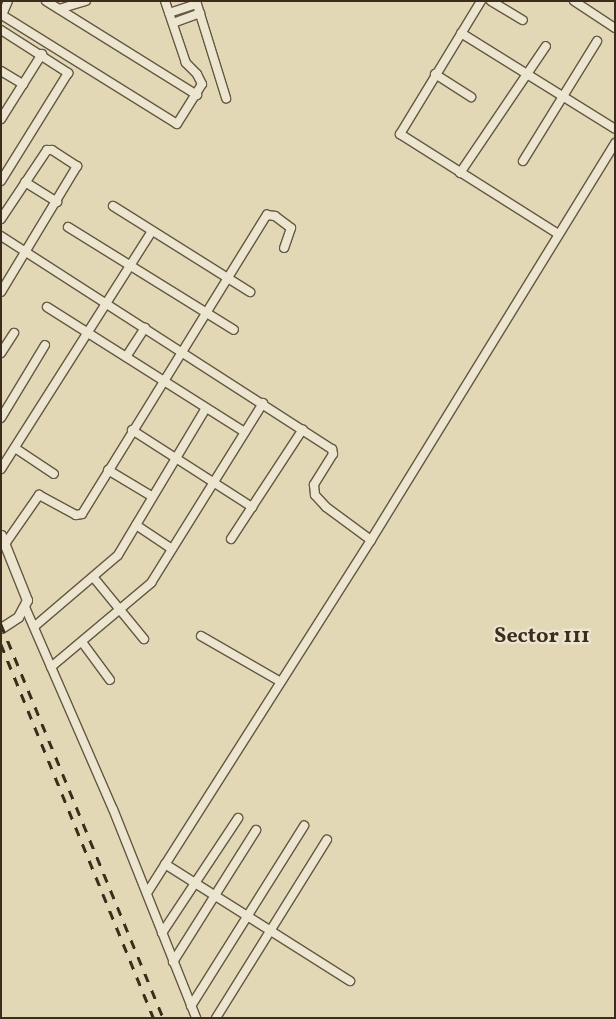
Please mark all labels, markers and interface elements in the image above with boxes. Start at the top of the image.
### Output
district label: Sector 111 [494,624,590,650]

